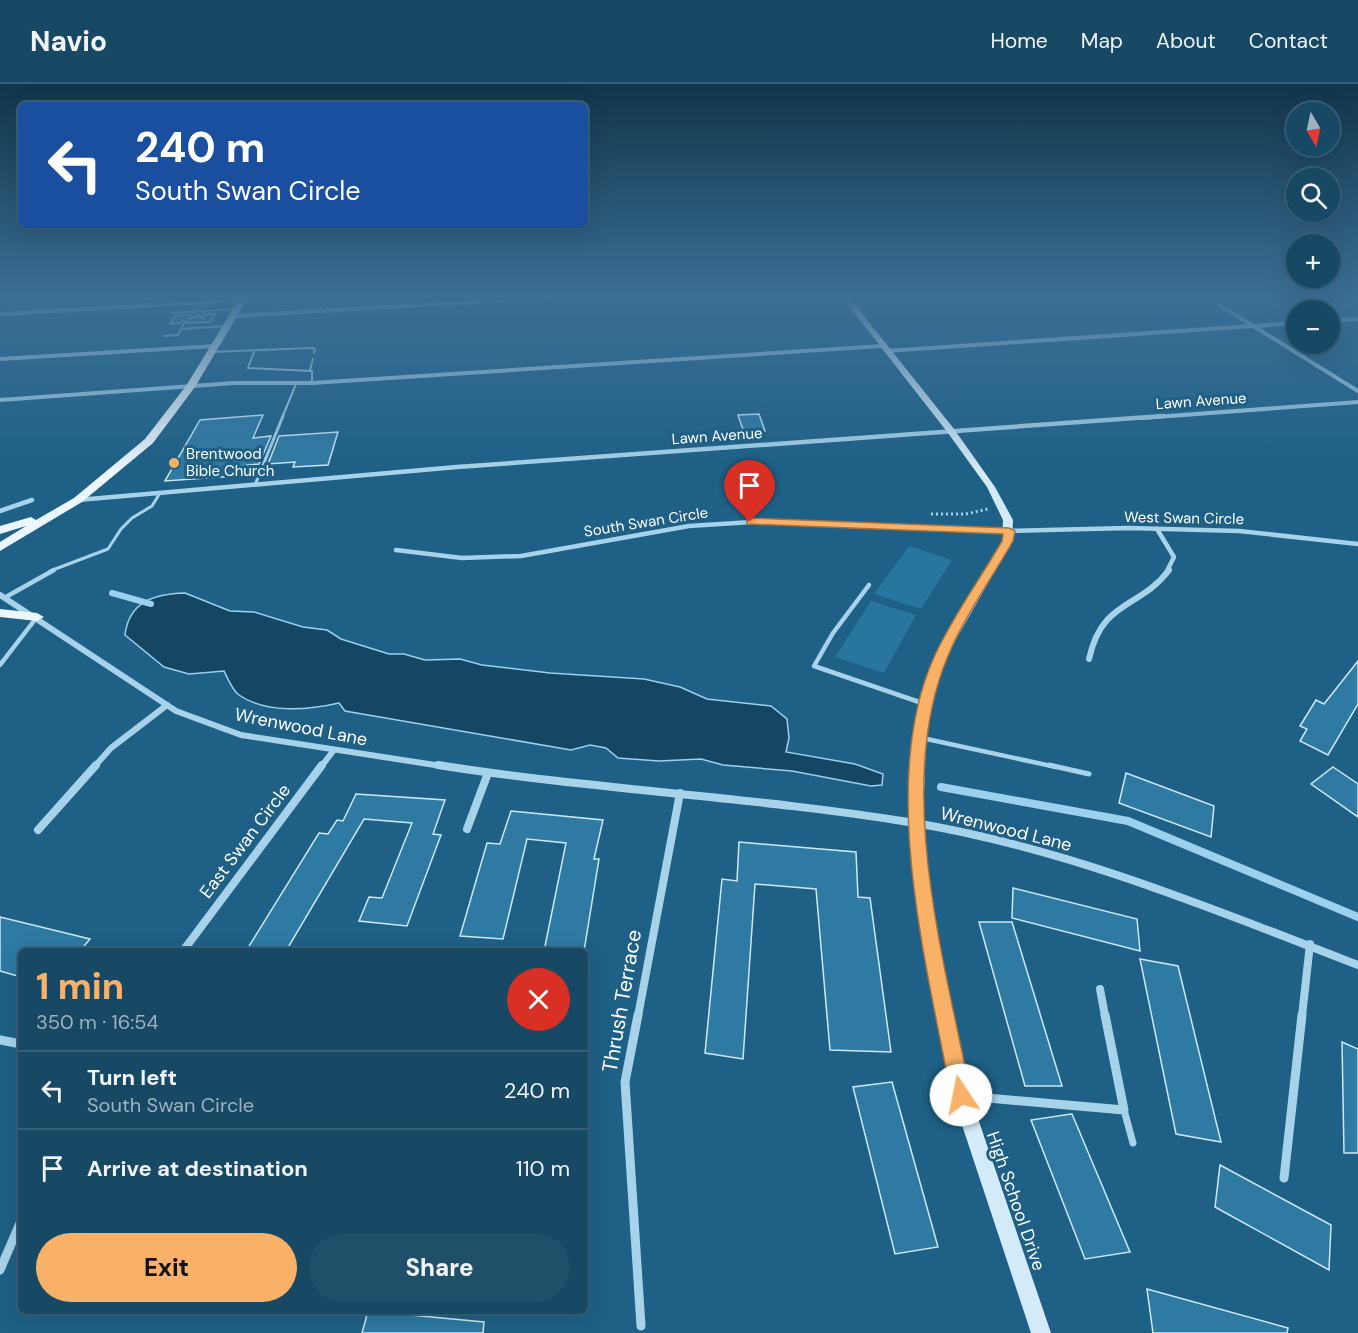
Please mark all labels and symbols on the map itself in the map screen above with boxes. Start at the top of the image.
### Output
north arrow [1286,102,1340,156]
street label: Lawn Avenue [1155,388,1247,414]
street label: Lawn Avenue [671,423,763,449]
place label: Brentwood Bible Church [186,444,274,481]
marker: Brentwood Bible Church [167,456,181,470]
pin [724,460,775,522]
street label: South Swan Circle [583,502,709,542]
street label: West Swan Circle [1124,507,1244,529]
street label: Wrenwood Lane [233,702,369,752]
street label: East Swan Circle [194,779,296,903]
street label: Wrenwood Lane [938,801,1074,857]
street label: Thrush Terrace [596,927,648,1075]
position arrow [929,1063,993,1127]
street label: High School Drive [981,1128,1051,1274]

